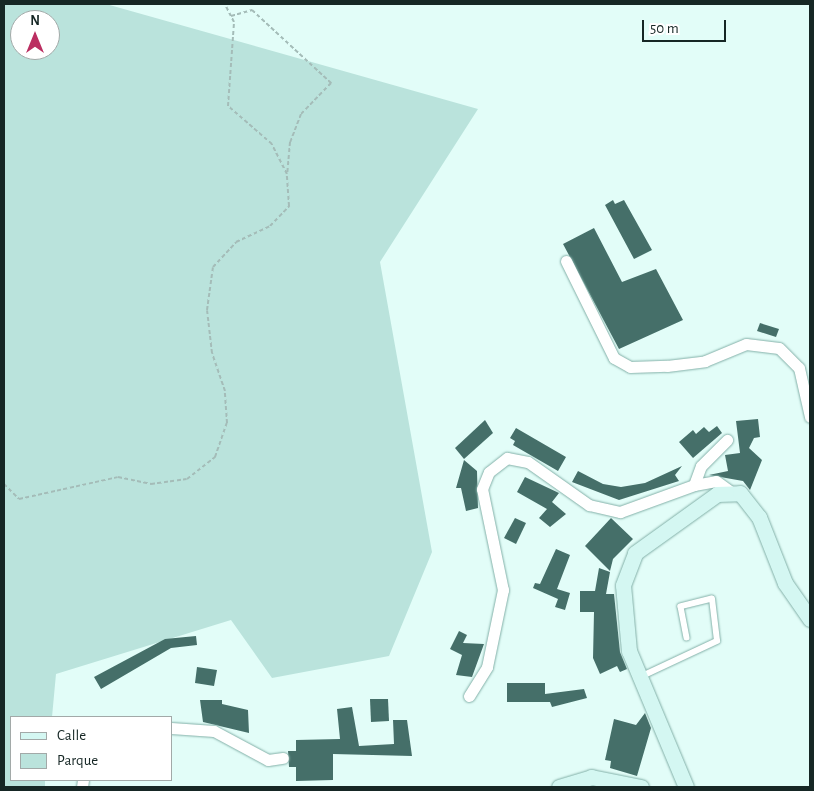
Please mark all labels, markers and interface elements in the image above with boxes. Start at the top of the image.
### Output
north arrow [10,10,60,60]
scale bar [644,10,728,42]
text: N [30,14,40,28]
text: 50 m [650,21,679,36]
legend [10,716,172,781]
text: Calle [57,728,86,743]
text: Parque [57,753,98,768]

